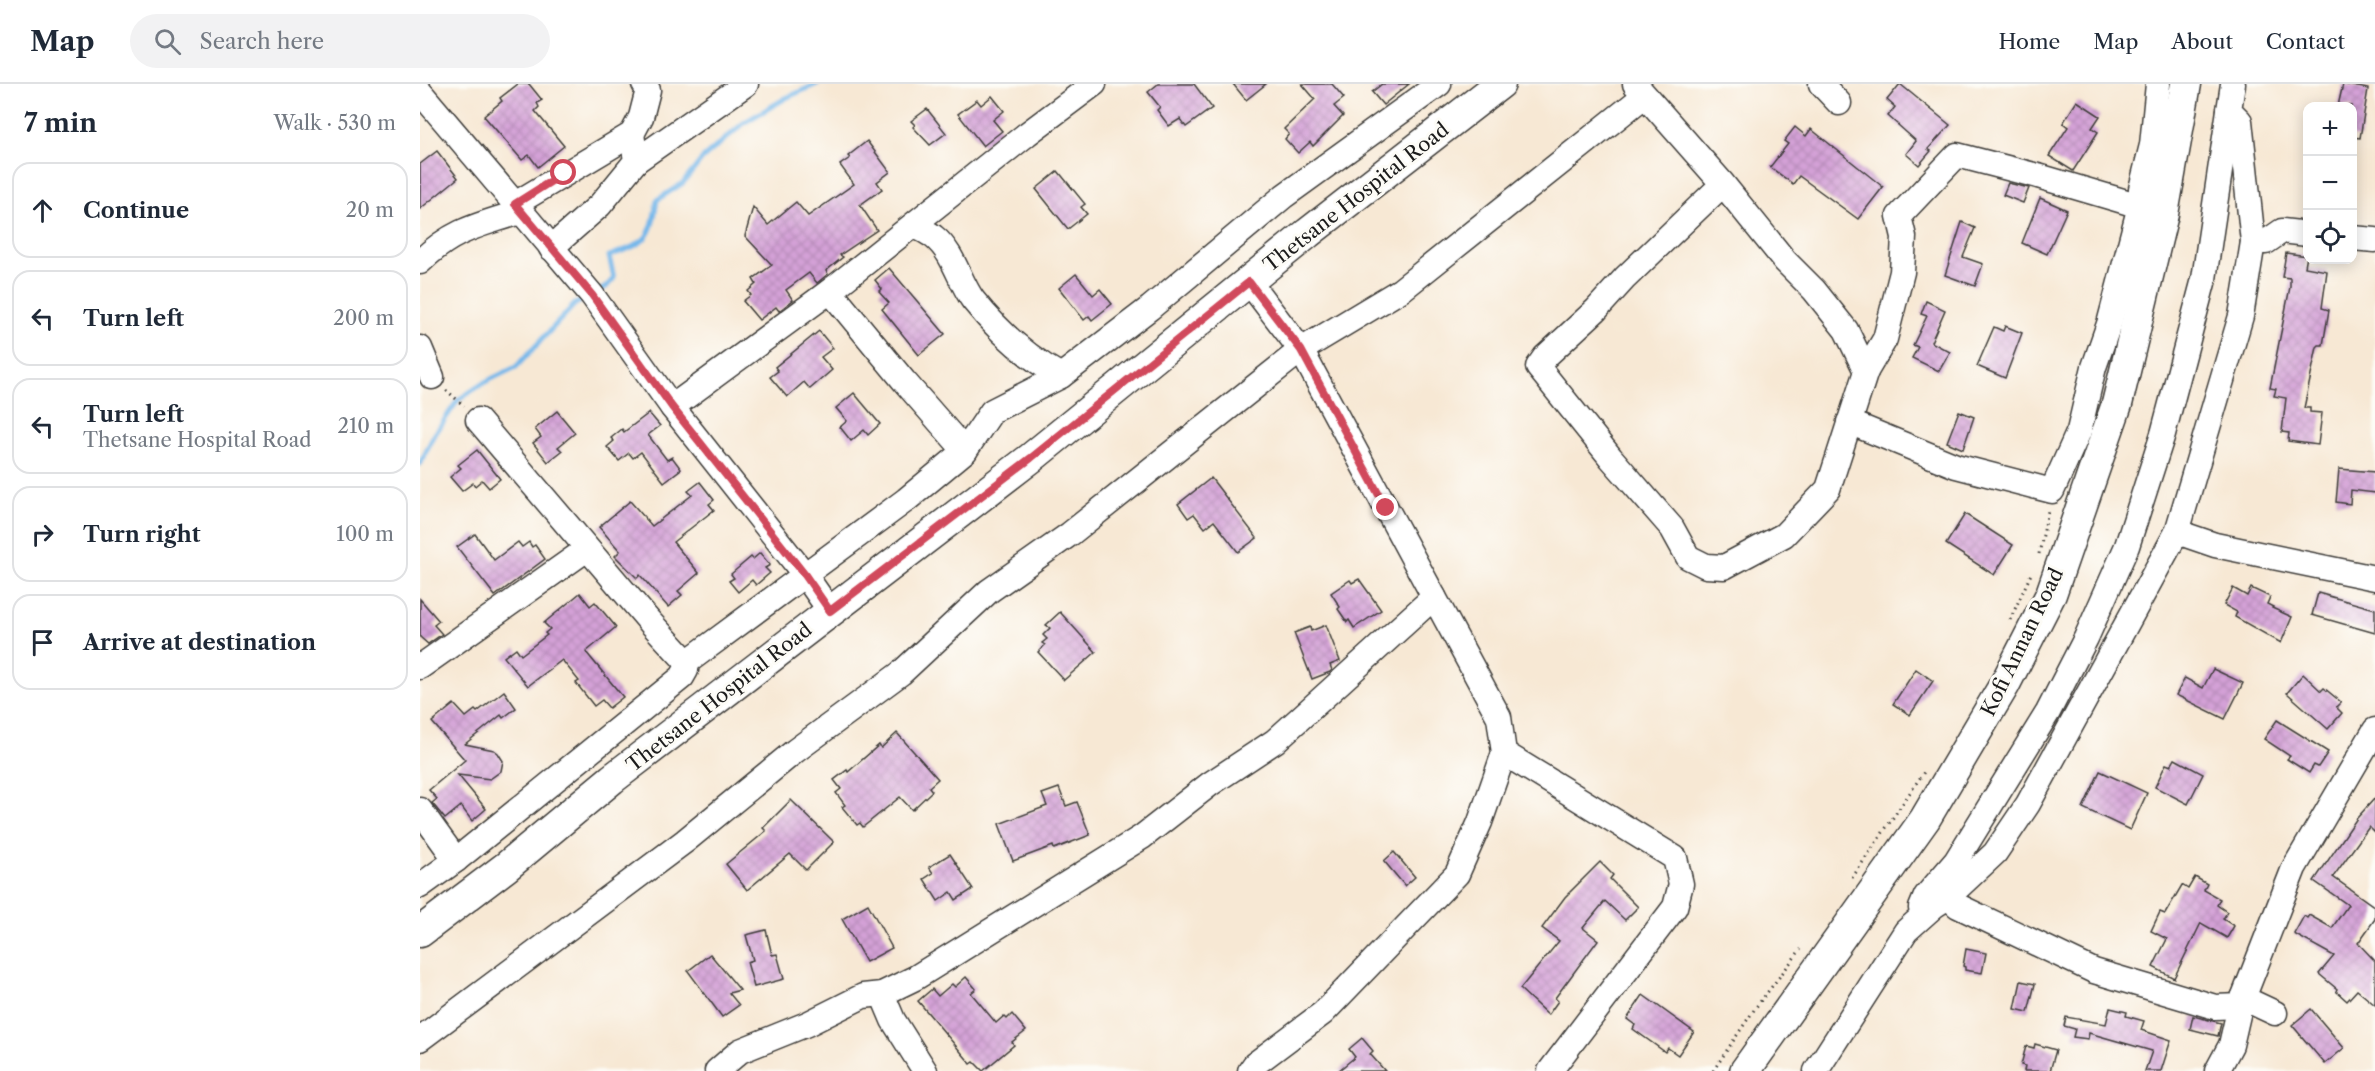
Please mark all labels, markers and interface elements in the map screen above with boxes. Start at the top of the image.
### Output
search box [130,14,550,68]
text: Map [30,24,94,58]
icon: search [151,25,184,58]
text: Search here [199,28,324,55]
text: Home [1999,29,2060,54]
text: Map [2093,29,2138,54]
text: About [2171,29,2233,54]
text: Contact [2266,29,2345,54]
map controls [2303,102,2357,264]
button: + [2303,102,2357,156]
text: 7 min [24,107,97,139]
text: Walk · 530 m [273,111,396,135]
street label: Thetsane Hospital Road [1259,117,1453,277]
button: − [2303,156,2357,210]
route start [550,159,576,185]
icon: ahead [26,194,59,227]
text: Continue [83,197,189,224]
text: 20 m [346,198,394,222]
button: locate [2303,210,2357,264]
icon: left [26,302,59,335]
text: Turn left [83,305,184,332]
text: 200 m [333,306,394,330]
text: Turn left [83,401,184,428]
icon: left [26,410,59,443]
text: 210 m [337,414,394,438]
text: Thetsane Hospital Road [83,428,311,452]
route end [1372,494,1398,520]
icon: right [26,518,59,551]
text: Turn right [83,521,201,548]
text: 100 m [336,522,394,546]
street label: Kofi Annan Road [1976,564,2068,720]
street label: Thetsane Hospital Road [622,617,816,777]
icon: arrive [26,626,59,659]
text: Arrive at destination [83,629,316,656]

